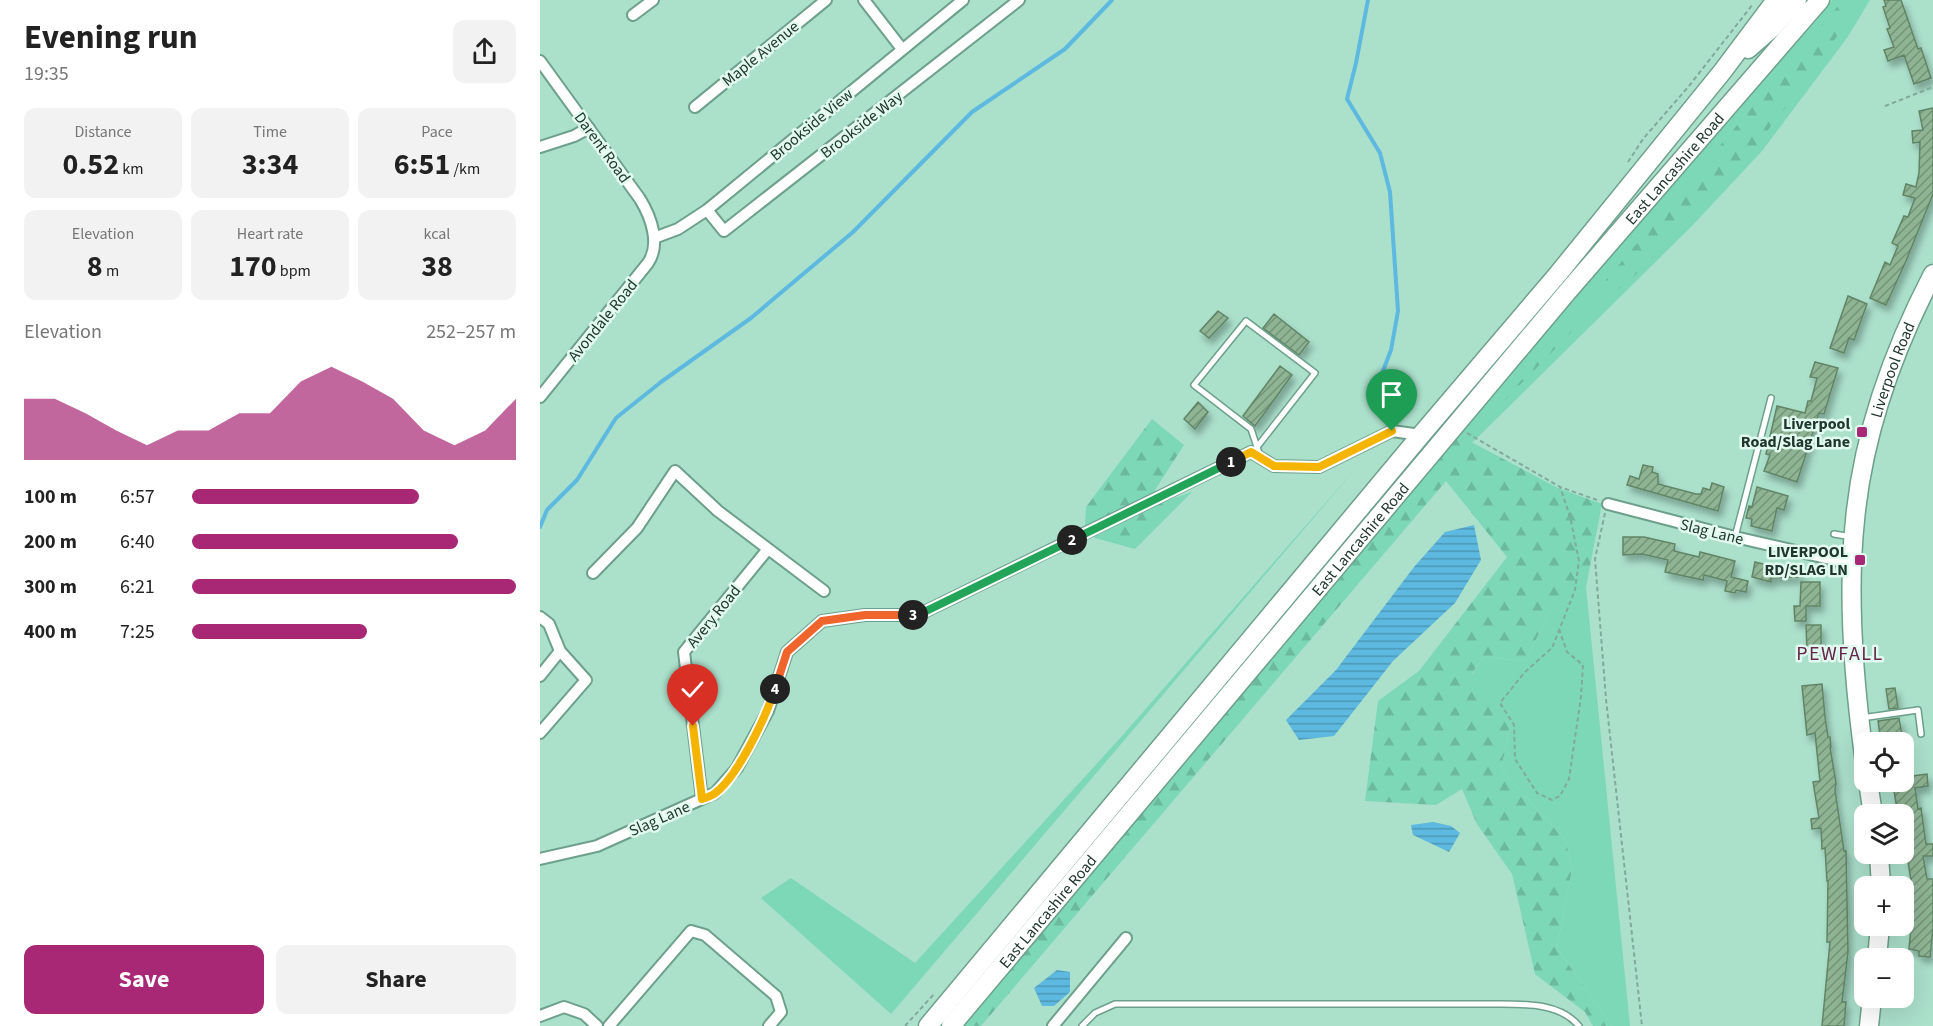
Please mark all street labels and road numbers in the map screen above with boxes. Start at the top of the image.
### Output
street label: Maple Avenue [718,16,804,92]
street label: Brookside View [765,83,858,166]
street label: Brookside Way [816,85,908,164]
street label: Darent Road [569,108,635,188]
street label: East Lancashire Road [1620,108,1730,230]
street label: Avondale Road [563,275,643,366]
street label: Liverpool Road [1865,319,1921,420]
street label: East Lancashire Road [1307,478,1415,601]
street label: Slag Lane [1678,513,1746,550]
street label: Avery Road [682,581,746,653]
street label: Slag Lane [625,796,693,842]
street label: East Lancashire Road [994,850,1102,973]

